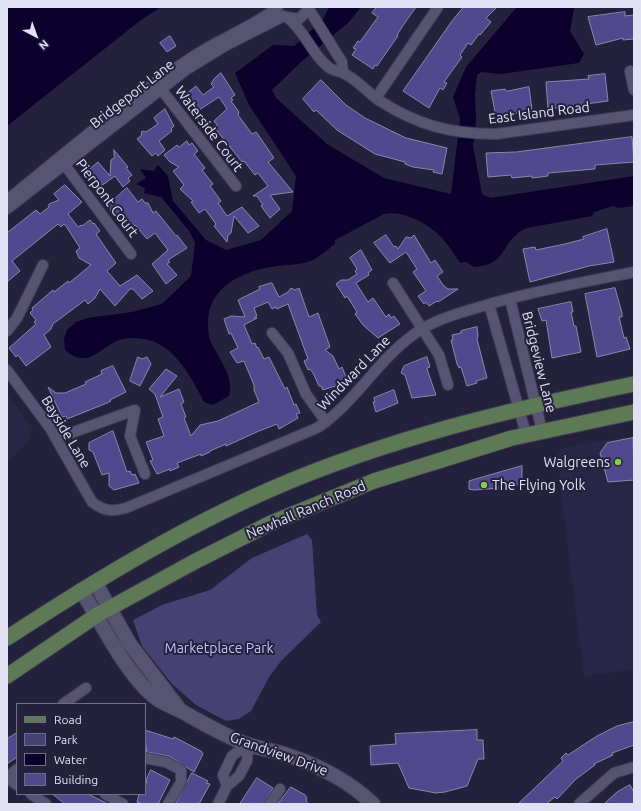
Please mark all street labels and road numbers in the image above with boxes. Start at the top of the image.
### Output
street label: Bridgeport Lane [87,56,177,132]
street label: Waterside Court [171,83,247,175]
street label: East Island Road [487,98,591,128]
street label: Pierpont Court [72,156,142,240]
street label: Bridgeview Lane [518,310,560,414]
street label: Windward Lane [314,332,394,414]
street label: Bayside Lane [38,393,94,471]
street label: Newhall Ranch Road [244,477,368,543]
street label: Grandview Drive [228,728,330,780]

